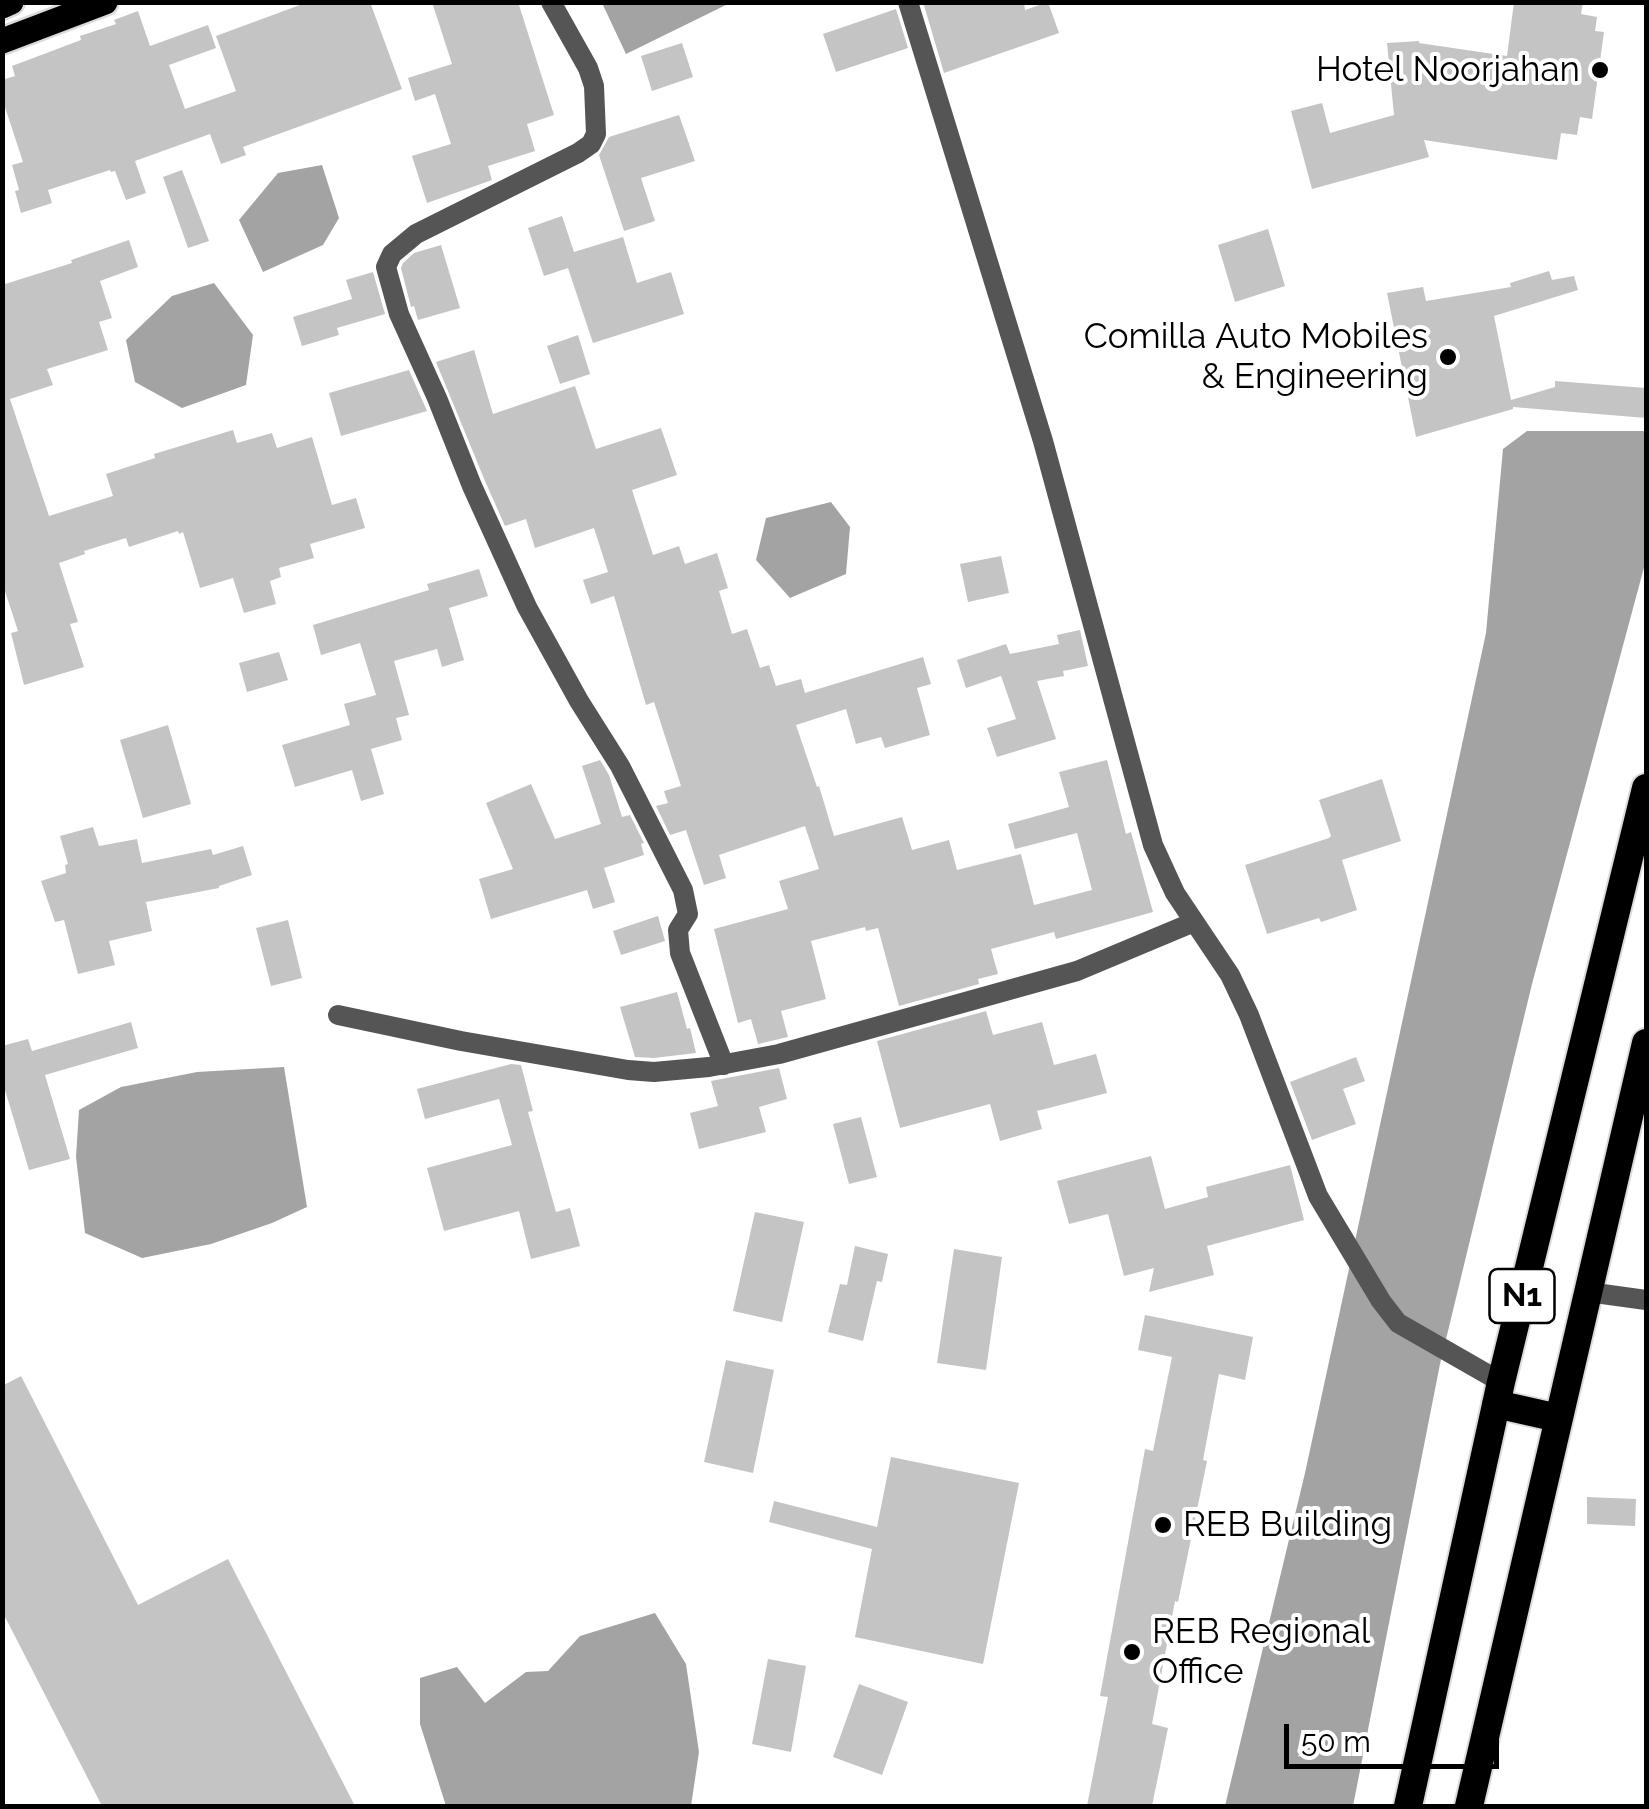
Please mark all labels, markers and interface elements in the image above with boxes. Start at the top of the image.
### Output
place label: Hotel Noorjahan [1316,49,1580,91]
marker: Hotel Noorjahan [1589,59,1611,81]
place label: Comilla Auto Mobiles & Engineering [1084,316,1428,398]
marker: Comilla Auto Mobiles & Engineering [1437,346,1459,368]
road number: N1 [1490,1269,1554,1323]
place label: REB Building [1183,1504,1392,1546]
marker: REB Building [1152,1514,1174,1536]
place label: REB Regional Office [1152,1611,1370,1693]
marker: REB Regional Office [1121,1641,1143,1663]
scale bar [1289,1704,1504,1766]
text: 50 m [1301,1724,1371,1759]

